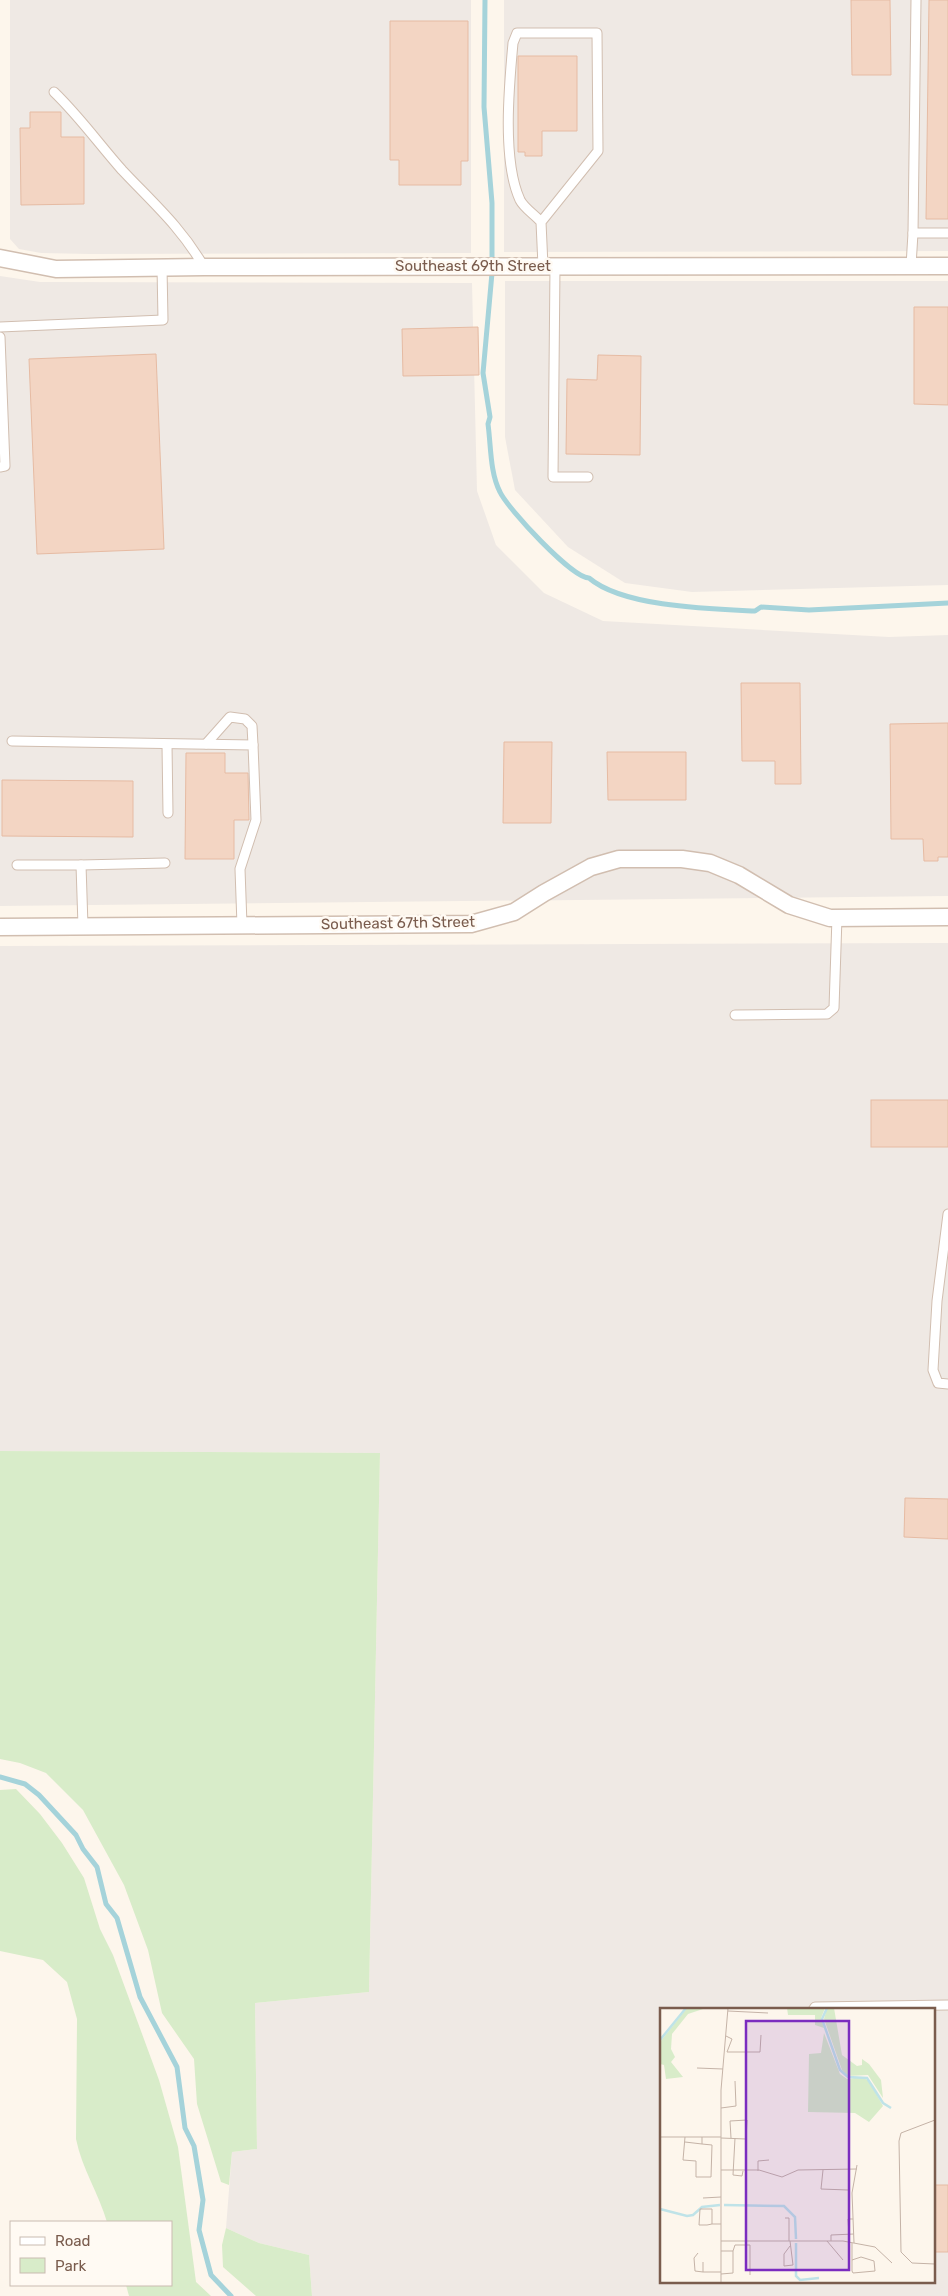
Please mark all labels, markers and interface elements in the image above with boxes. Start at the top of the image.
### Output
street label: Southeast 69th Street [395,257,551,275]
street label: Southeast 67th Street [321,913,475,933]
inset map [660,2008,936,2284]
legend [10,2221,172,2286]
text: Road [55,2232,91,2250]
text: Park [55,2257,86,2275]

